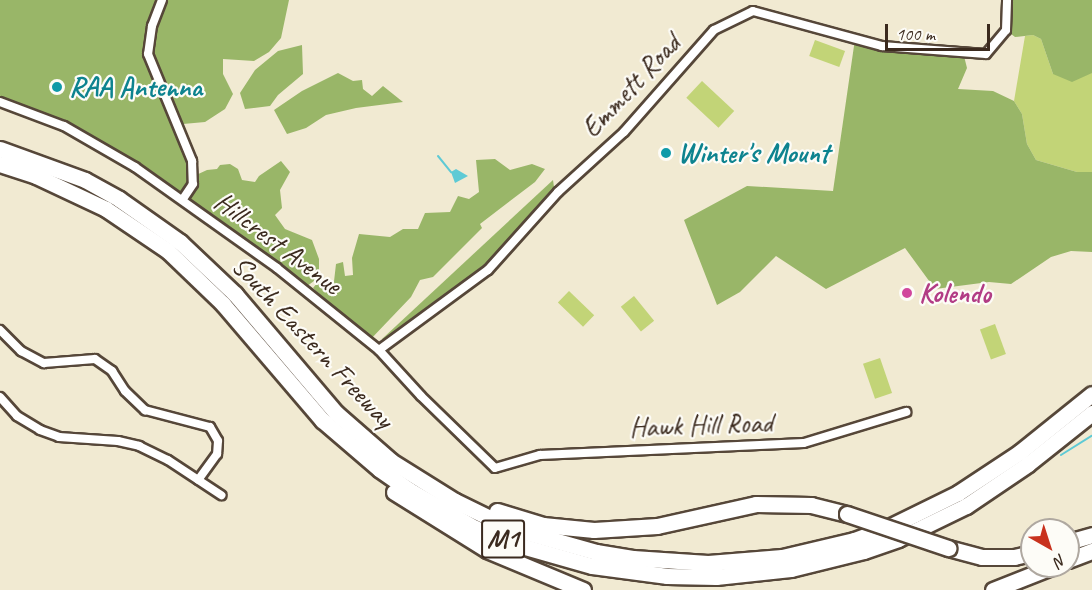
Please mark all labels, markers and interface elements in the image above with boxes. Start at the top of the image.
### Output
scale bar [888,12,993,50]
text: 100 m [896,23,935,45]
street label: Emmett Road [575,27,687,145]
place label: RAA Antenna [69,70,202,104]
marker: RAA Antenna [50,80,64,94]
place label: Winter's Mount [678,136,829,170]
marker: Winter's Mount [659,146,673,160]
street label: Hillcrest Avenue [208,184,348,302]
street label: South Eastern Freeway [225,249,401,435]
place label: Kolendo [919,276,991,310]
marker: Kolendo [900,286,914,300]
street label: Hawk Hill Road [629,406,773,444]
road number: M1 [480,515,526,563]
north arrow [1020,518,1080,578]
text: N [1050,550,1070,571]

